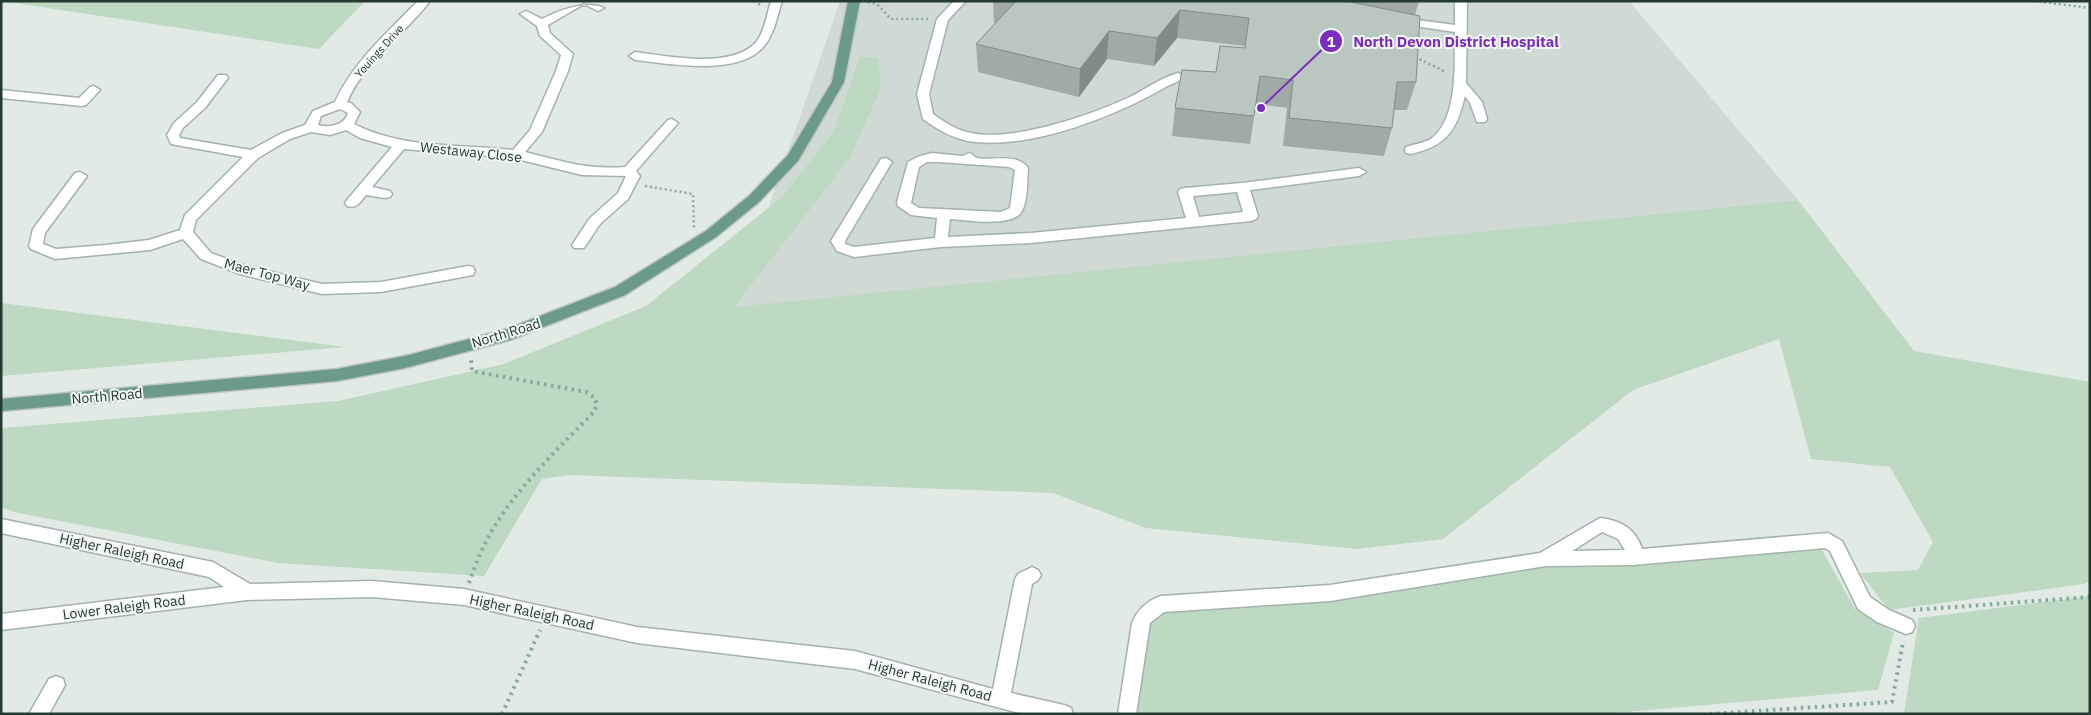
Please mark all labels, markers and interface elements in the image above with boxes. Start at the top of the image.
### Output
street label: Youings Drive [351,22,407,80]
callout: North Devon District Hospital [1319,26,1569,56]
text: 1 [1326,32,1336,51]
text: North Devon District Hospital [1353,32,1559,51]
street label: Westaway Close [419,138,523,166]
street label: Maer Top Way [222,254,312,294]
street label: North Road [469,314,543,352]
street label: North Road [71,384,143,408]
street label: Higher Raleigh Road [58,529,186,573]
street label: Higher Raleigh Road [468,590,596,634]
street label: Lower Raleigh Road [62,591,186,623]
street label: Higher Raleigh Road [866,655,994,705]

